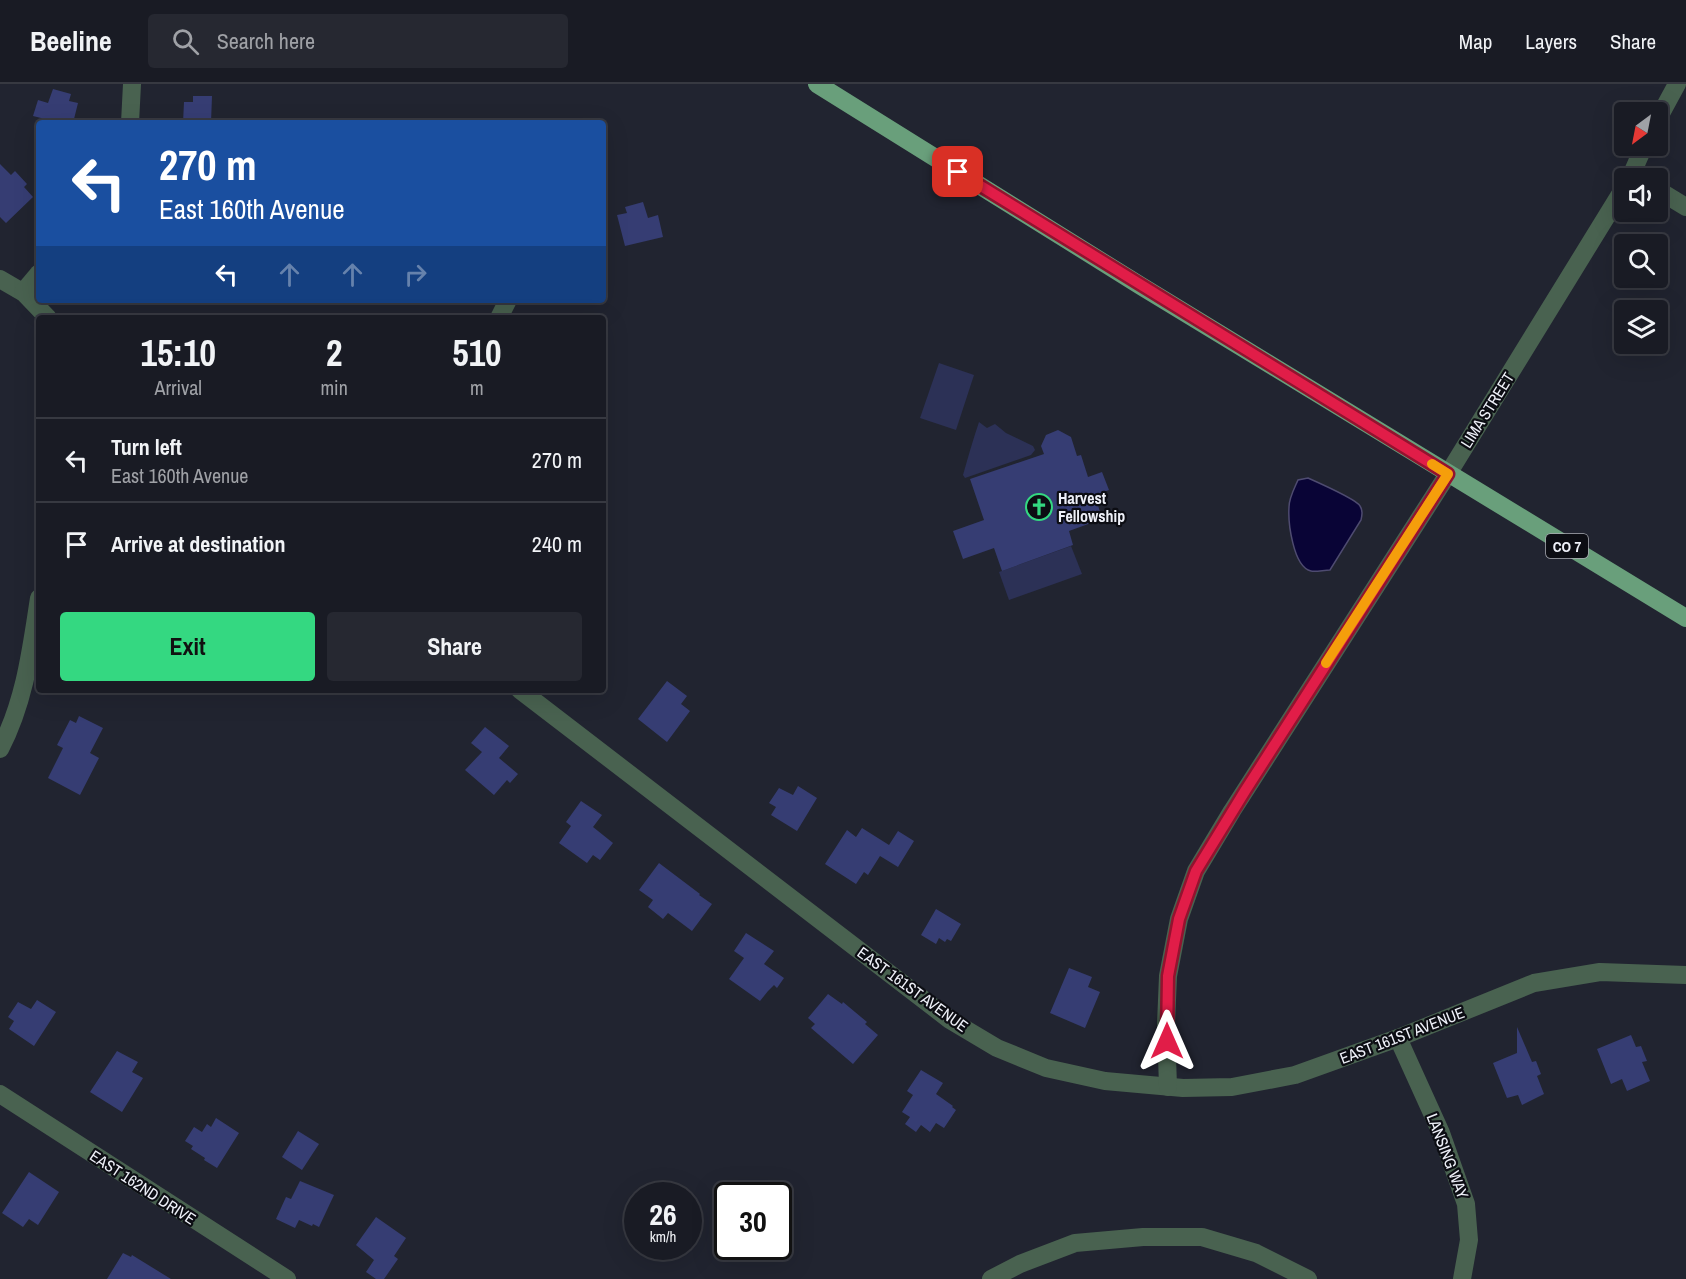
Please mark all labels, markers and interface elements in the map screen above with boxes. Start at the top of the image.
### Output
search box [148,14,568,68]
text: Beeline [30,22,112,60]
icon: search [169,25,202,58]
text: Search here [217,26,315,56]
text: Map [1459,27,1492,56]
text: Layers [1525,27,1577,56]
text: Share [1610,27,1656,56]
north arrow [1614,102,1668,156]
map controls [1614,102,1668,354]
text: 270 m [159,137,257,193]
icon: left [60,144,138,222]
pin [932,146,983,197]
icon: arrive [941,155,974,188]
button: sound [1614,168,1668,222]
text: East 160th Avenue [159,191,345,227]
button: search [1614,234,1668,288]
icon: left [210,258,243,291]
icon: ahead [273,258,306,291]
icon: ahead [336,258,369,291]
icon: right [399,258,432,291]
button: layers [1614,300,1668,354]
text: 15:10 [140,329,216,377]
text: 2 [326,329,342,377]
text: 510 [452,329,502,377]
street label: LIMA STREET [1455,368,1519,452]
text: Arrival [155,374,202,401]
text: min [320,374,348,401]
text: m [470,374,484,401]
text: Turn left [111,432,182,462]
icon: left [60,444,93,477]
text: 270 m [532,445,582,475]
text: East 160th Avenue [111,462,248,489]
place label: Harvest Fellowship [1058,487,1125,527]
church icon: Harvest Fellowship [1024,492,1054,522]
icon: arrive [60,528,93,561]
text: Arrive at destination [111,529,285,559]
text: 240 m [532,529,582,559]
road number: CO 7 [1546,534,1588,558]
button: Exit [60,612,315,681]
button: Share [327,612,582,681]
street label: EAST 161ST AVENUE [853,941,973,1037]
street label: EAST 161ST AVENUE [1336,1001,1468,1069]
position arrow [1135,1009,1199,1073]
street label: LANSING WAY [1422,1110,1474,1202]
street label: EAST 162ND DRIVE [86,1144,200,1230]
speed limit sign: 30 [714,1182,792,1260]
text: 26 [649,1194,677,1234]
text: km/h [650,1226,676,1247]

